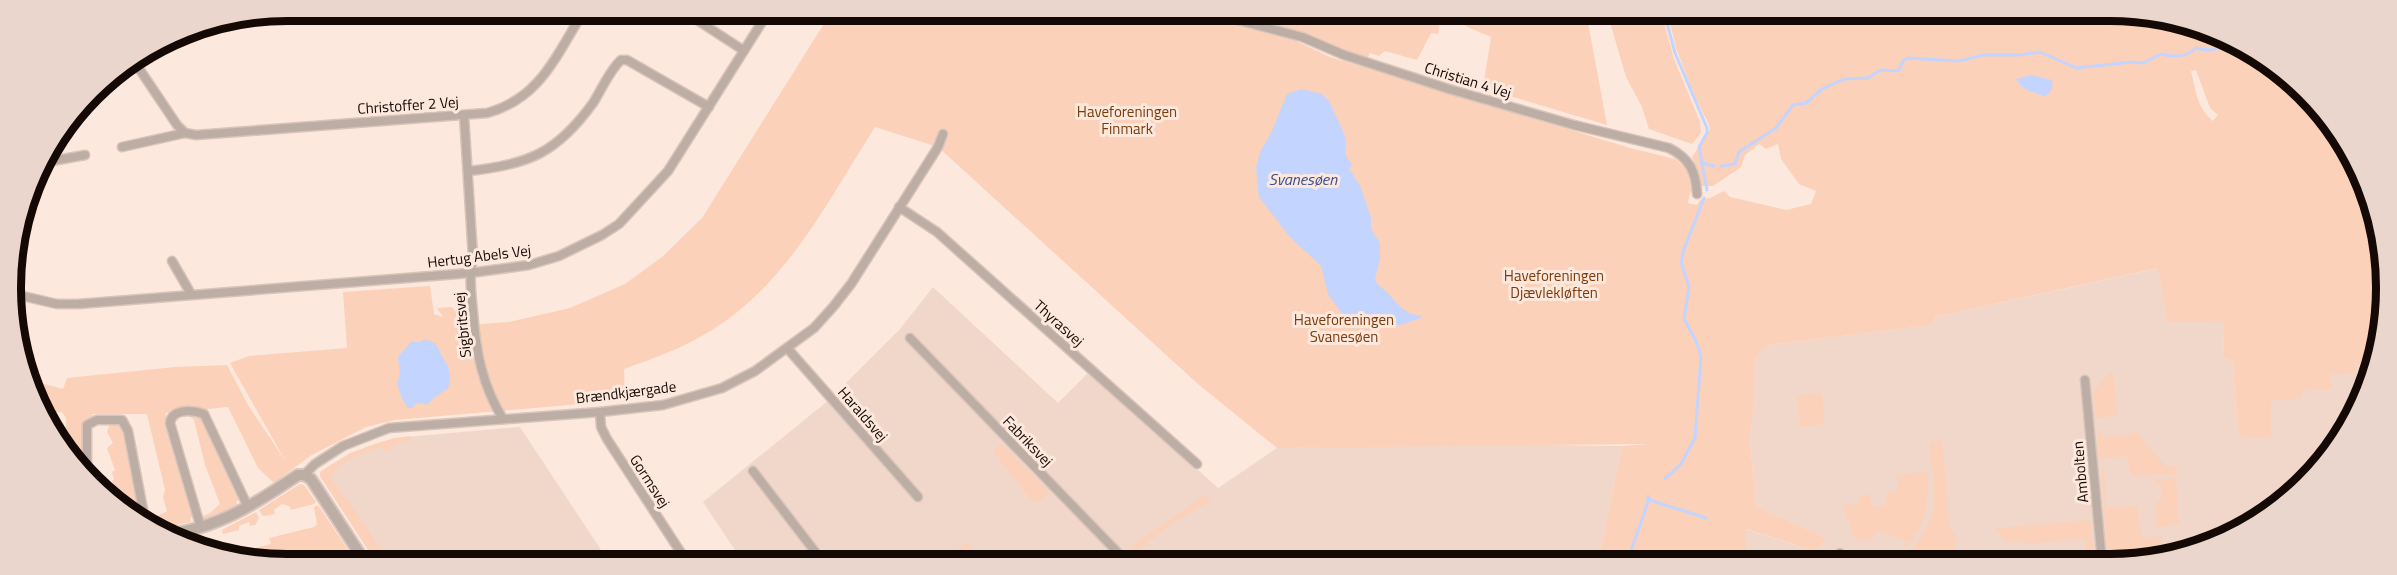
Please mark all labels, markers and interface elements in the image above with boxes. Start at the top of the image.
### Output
street label: Christian 4 Vej [1422,56,1514,104]
street label: Christoffer 2 Vej [357,90,459,120]
park label: Haveforeningen Finmark [1077,100,1177,140]
water label: Svanesøen [1269,167,1338,191]
street label: Hertug Abels Vej [426,238,532,274]
park label: Haveforeningen Djævlekløften [1504,264,1604,304]
street label: Sigbritsvej [447,291,477,359]
street label: Thyrasvej [1029,294,1089,352]
park label: Haveforeningen Svanesøen [1294,308,1394,348]
street label: Brændkjærgade [575,374,677,410]
street label: Haraldsvej [832,381,894,447]
street label: Fabriksvej [998,410,1058,472]
street label: Ambolten [2066,440,2094,504]
street label: Gormsvej [624,450,676,512]

